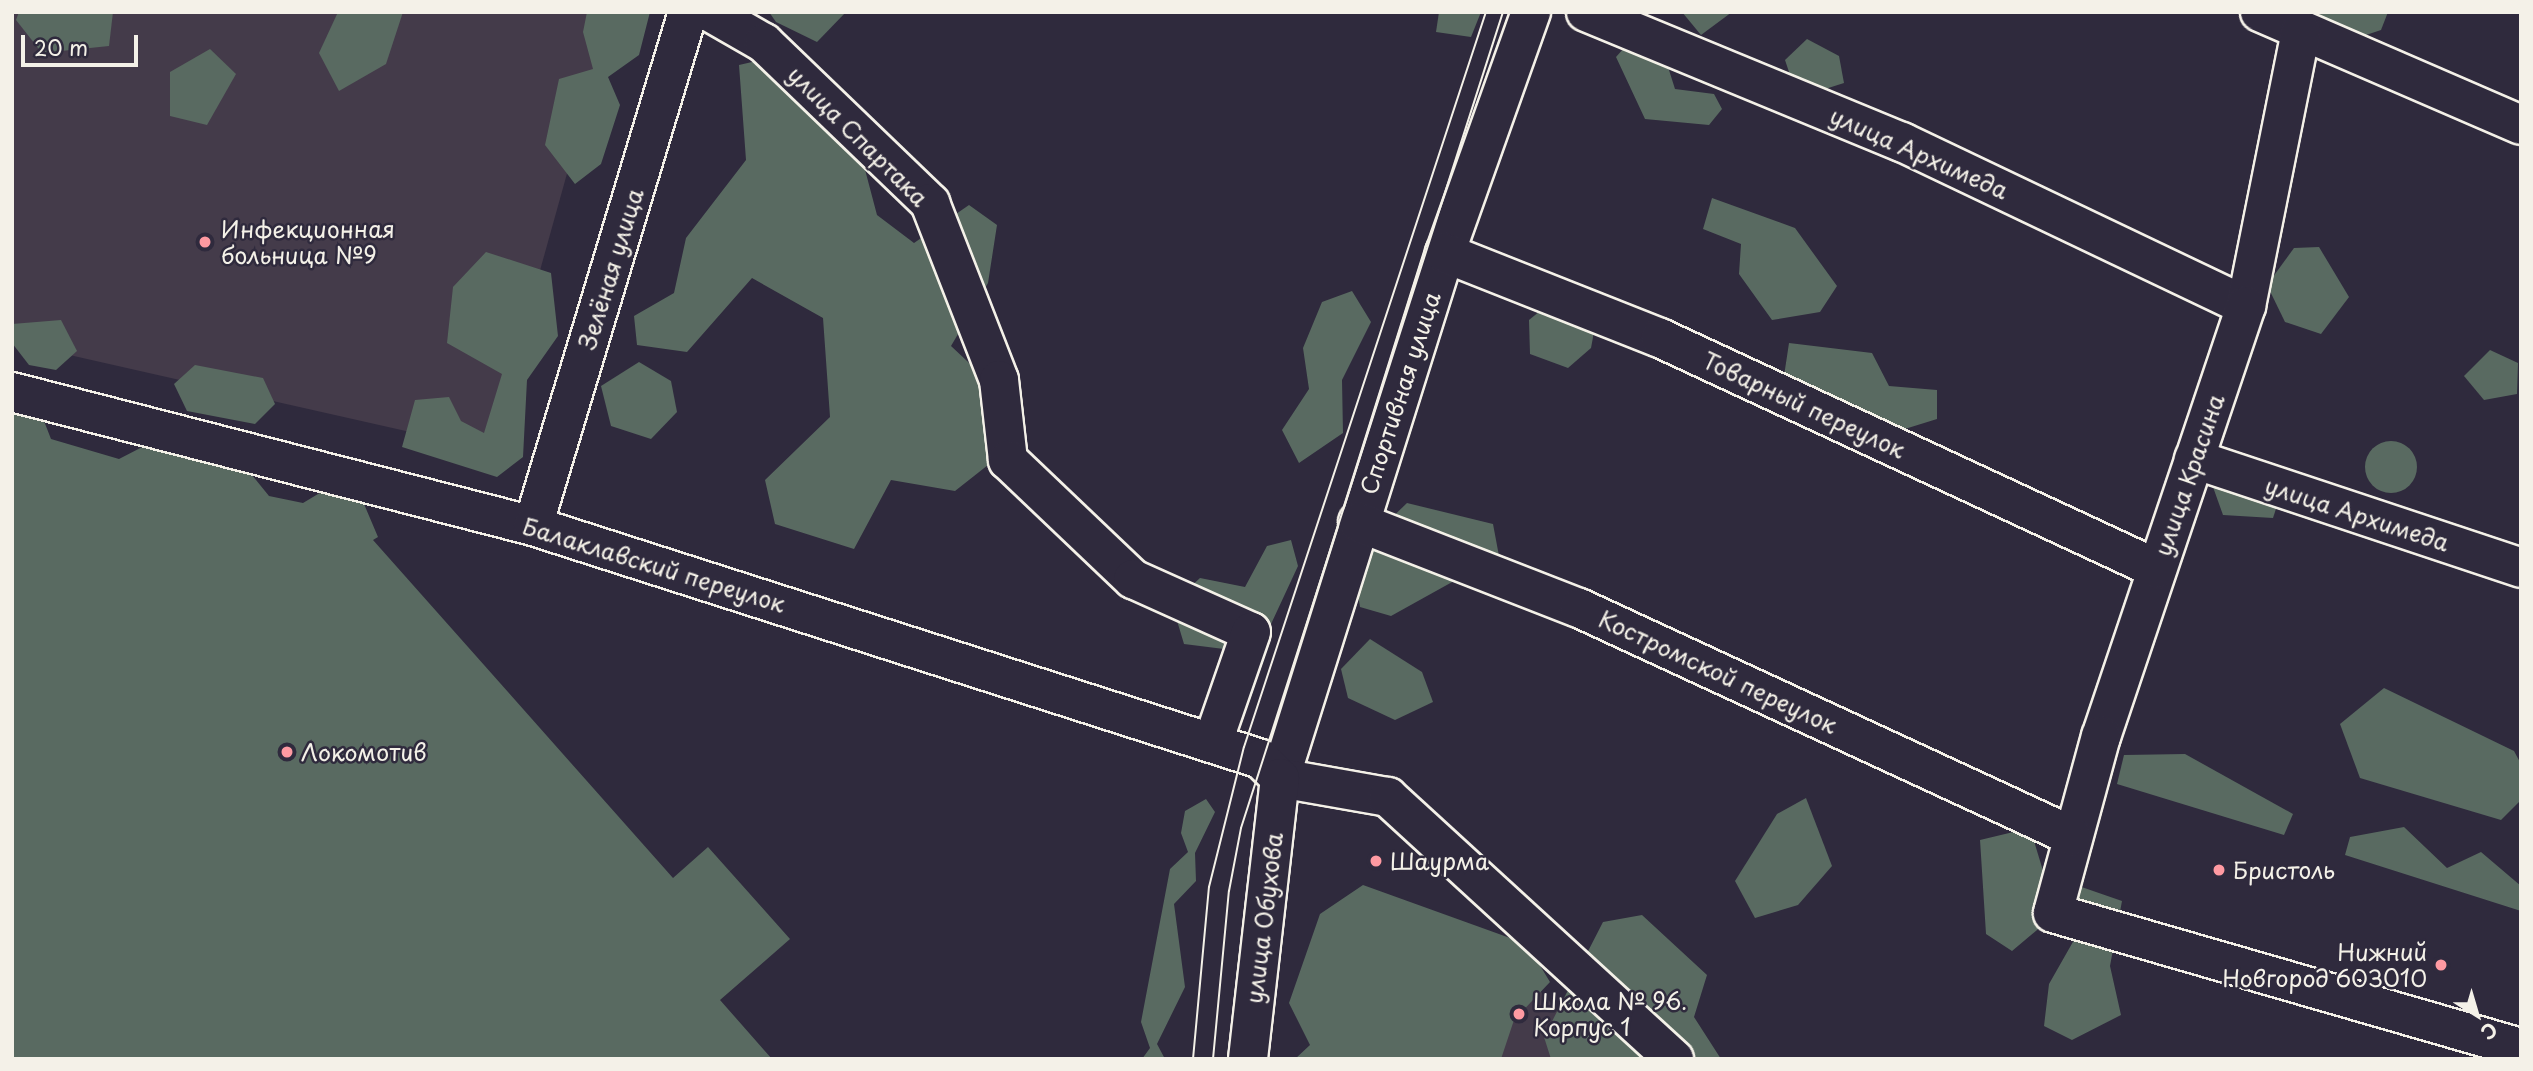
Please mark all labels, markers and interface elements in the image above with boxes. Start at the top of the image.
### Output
scale bar [24,21,142,65]
text: 20 m [34,31,88,63]
street label: улица Спартака [782,60,934,212]
street label: улица Архимеда [1825,101,2013,205]
street label: Зелёная улица [573,184,649,354]
place label: Инфекционная больница №9 [221,215,395,269]
marker: Инфекционная больница №9 [195,232,215,252]
street label: Спортивная улица [1354,288,1446,498]
street label: Товарный переулок [1698,346,1910,464]
street label: улица Красина [2148,390,2230,560]
street label: улица Архимеда [2261,471,2453,557]
street label: Балаклавский переулок [520,512,788,618]
street label: Костромской переулок [1595,605,1841,739]
place label: Локомотив [301,738,426,766]
marker: Локомотив [279,744,295,760]
street label: улица Обухова [1240,830,1288,1006]
place label: Шаурма [1390,847,1489,875]
marker: Шаурма [1368,853,1384,869]
place label: Бристоль [2233,856,2335,884]
marker: Бристоль [2211,862,2227,878]
place label: Нижний Новгород 603010 [2222,938,2427,992]
marker: Нижний Новгород 603010 [2433,957,2449,973]
north arrow [2442,980,2512,1050]
place label: Школа № 96. Корпус 1 [1533,987,1689,1041]
marker: Школа № 96. Корпус 1 [1511,1006,1527,1022]
text: С [2476,1016,2504,1047]

